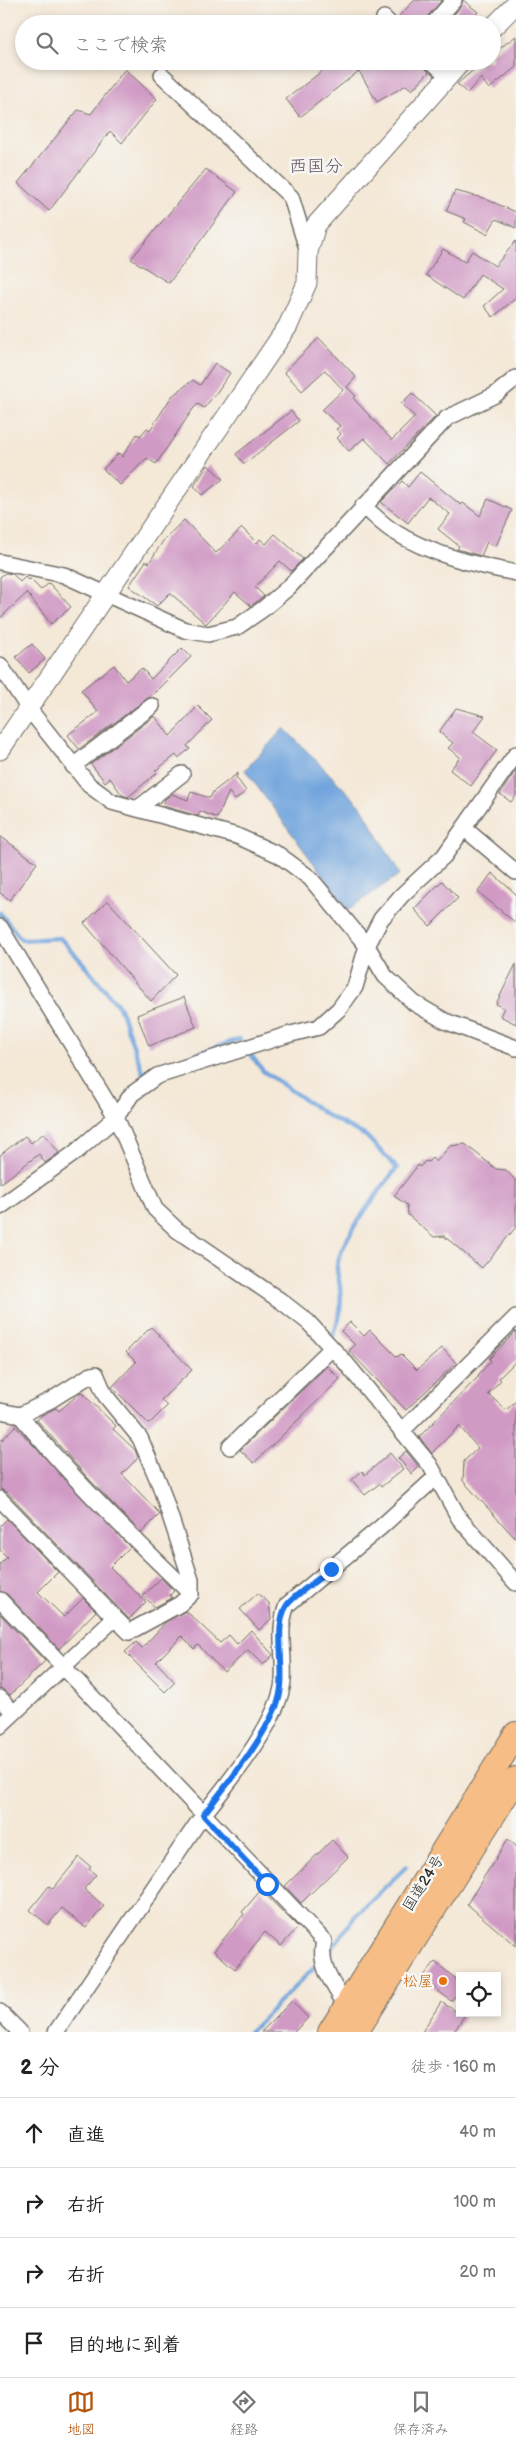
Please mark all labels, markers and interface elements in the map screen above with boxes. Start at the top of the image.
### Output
search box [15,15,501,70]
icon: search [33,29,61,57]
text: ここで検索 [73,34,168,57]
district label: 西国分 [289,156,343,177]
route end [320,1558,343,1581]
street label: 国道24号 [399,1852,448,1915]
route start [256,1873,279,1896]
place label: 松屋 [403,1972,433,1991]
map controls [456,1972,501,2017]
button: locate [456,1972,501,2017]
marker: 松屋 [437,1975,449,1987]
text: 2 分 [20,2055,59,2080]
text: 徒歩 · 160 m [411,2058,496,2077]
icon: ahead [20,2119,48,2147]
text: 40 m [459,2123,496,2142]
text: 直進 [67,2124,105,2147]
icon: right [20,2189,48,2217]
text: 100 m [453,2193,496,2212]
text: 右折 [67,2194,105,2217]
icon: right [20,2259,48,2287]
text: 20 m [460,2263,496,2282]
text: 右折 [67,2264,105,2287]
icon: arrive [20,2329,48,2357]
text: 目的地に到着 [67,2334,181,2357]
tab: 地図 [67,2388,95,2438]
tab: 経路 [230,2388,258,2438]
tab: 保存済み [393,2388,449,2438]

